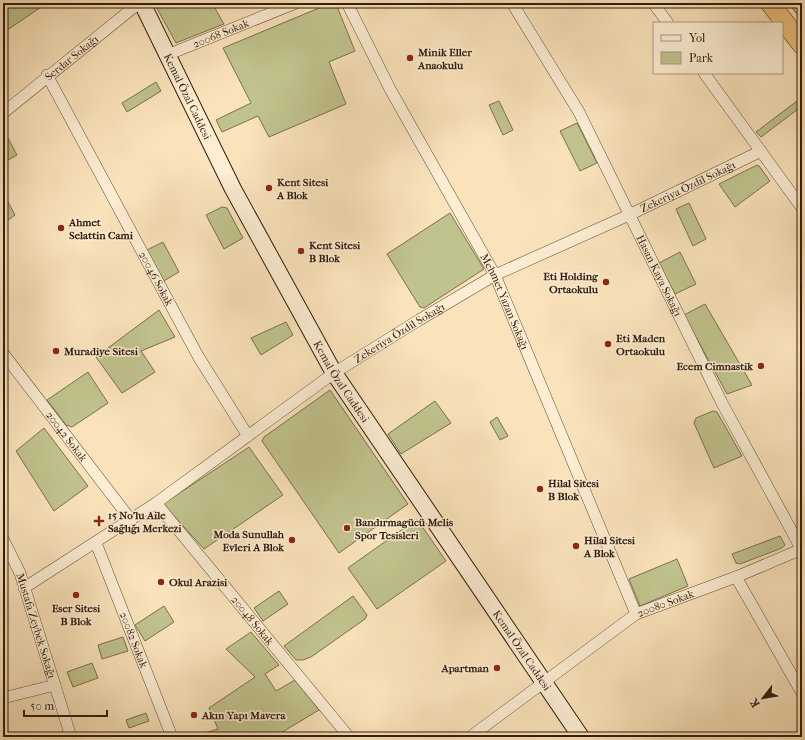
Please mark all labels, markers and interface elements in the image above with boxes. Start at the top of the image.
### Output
street label: 20068 Sokak [191,16,251,50]
legend [653,22,783,74]
text: Yol [688,31,706,45]
street label: Serdar Sokağı [42,32,101,83]
place label: Minik Eller Anaokulu [417,46,472,72]
street label: Kemal Özal Caddesi [161,51,215,142]
text: Park [689,51,714,65]
marker: Minik Eller Anaokulu [405,53,415,63]
street label: Zekeriya Özdil Sokağı [638,158,738,215]
place label: Kent Sitesi A Blok [276,176,329,202]
marker: Kent Sitesi A Blok [264,183,274,193]
place label: Ahmet Selattin Cami [68,216,134,242]
marker: Ahmet Selattin Cami [56,223,66,233]
street label: Hasan Kaya Sokağı [634,233,685,319]
place label: Kent Sitesi B Blok [309,239,361,265]
marker: Kent Sitesi B Blok [296,246,306,256]
street label: 20046 Sokak [136,249,176,308]
street label: Mehmet Yazan Sokağı [478,251,532,352]
place label: Eti Holding Ortaokulu [543,270,599,296]
marker: Eti Holding Ortaokulu [601,277,611,287]
street label: Zekeriya Özdil Sokağı [351,300,447,366]
place label: Eti Maden Ortaokulu [616,332,666,358]
street label: Kemal Özal Caddesi [311,338,372,425]
marker: Eti Maden Ortaokulu [603,339,613,349]
place label: Muradiye Sitesi [63,345,139,358]
marker: Muradiye Sitesi [51,346,61,356]
place label: Ecem Cimnastik [676,360,753,373]
marker: Ecem Cimnastik [756,361,766,371]
street label: 20042 Sokak [44,409,90,464]
place label: Hilal Sitesi B Blok [548,477,600,503]
marker: Hilal Sitesi B Blok [535,484,545,494]
place label: 15 No'lu Aile Sağlığı Merkezi [108,509,182,535]
marker: 15 No'lu Aile Sağlığı Merkezi [93,515,105,527]
place label: Bandırmagücü Melis Spor Tesisleri [355,516,453,542]
marker: Bandırmagücü Melis Spor Tesisleri [342,523,352,533]
place label: Moda Sunullah Evleri A Blok [212,528,285,554]
place label: Hilal Sitesi A Blok [583,534,636,560]
marker: Moda Sunullah Evleri A Blok [287,535,297,545]
marker: Hilal Sitesi A Blok [571,541,581,551]
street label: Mustafa Zeybek Sokağı [14,571,59,680]
place label: Okul Arazisi [169,576,228,589]
marker: Okul Arazisi [156,577,166,587]
street label: 20080 Sokak [635,587,696,620]
marker: Eser Sitesi B Blok [71,590,81,600]
street label: 20048 Sokak [229,593,277,648]
place label: Eser Sitesi B Blok [52,602,101,628]
street label: Kemal Özal Caddesi [490,608,554,694]
street label: 20082 Sokak [117,610,151,670]
place label: Apartman [441,662,490,675]
marker: Apartman [492,663,502,673]
north arrow [743,678,783,718]
scale bar [24,692,107,718]
text: K [747,695,762,710]
text: 50 m [30,699,54,713]
place label: Akın Yapı Mavera [201,709,286,722]
marker: Akın Yapı Mavera [189,710,199,720]

